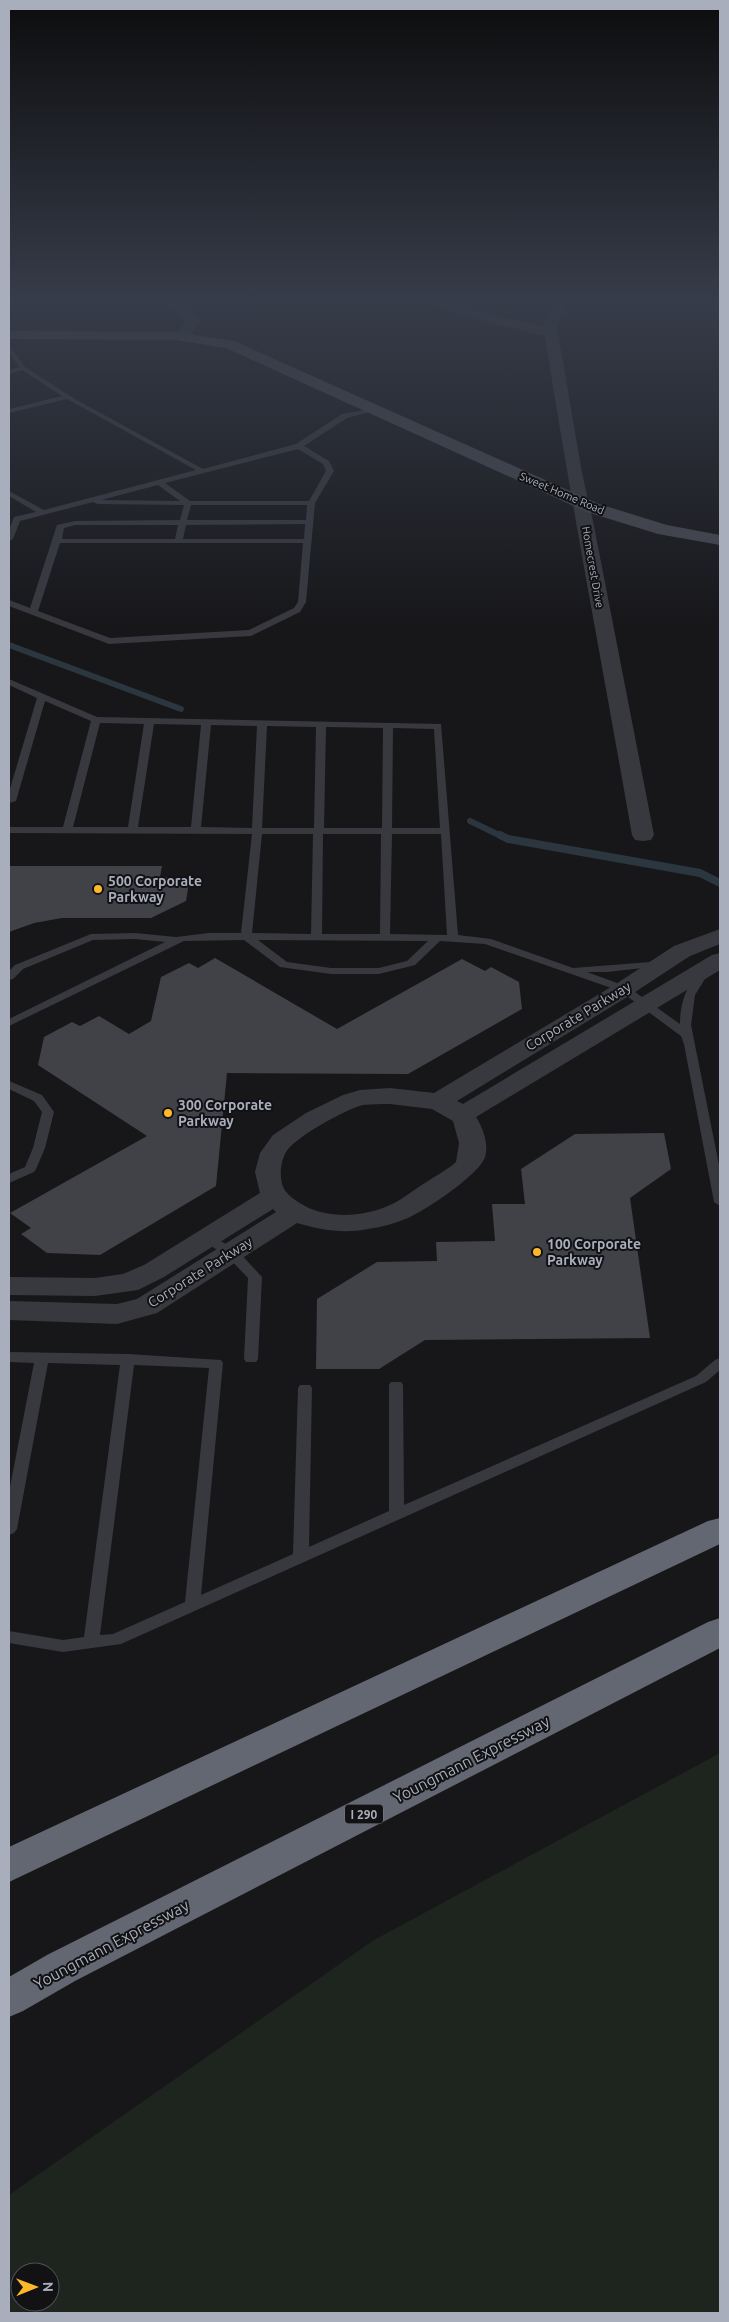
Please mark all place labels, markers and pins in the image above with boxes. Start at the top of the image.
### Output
place label: 500 Corporate Parkway [108,873,202,905]
marker: 500 Corporate Parkway [92,883,104,895]
place label: 300 Corporate Parkway [178,1097,272,1129]
marker: 300 Corporate Parkway [162,1107,174,1119]
place label: 100 Corporate Parkway [547,1236,641,1268]
marker: 100 Corporate Parkway [531,1246,543,1258]

